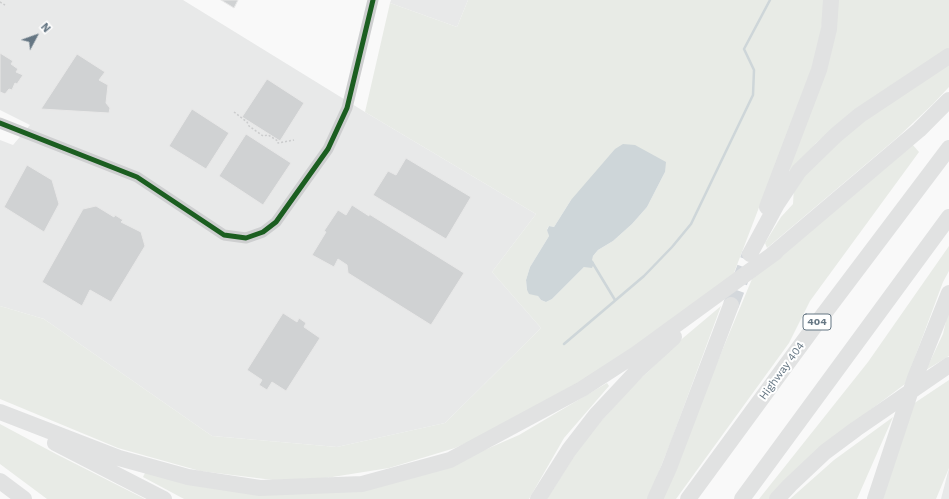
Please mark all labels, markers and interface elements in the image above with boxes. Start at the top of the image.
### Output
north arrow [16,16,56,56]
text: N [38,20,53,35]
road number: 404 [803,314,831,330]
street label: Highway 404 [757,340,807,402]

